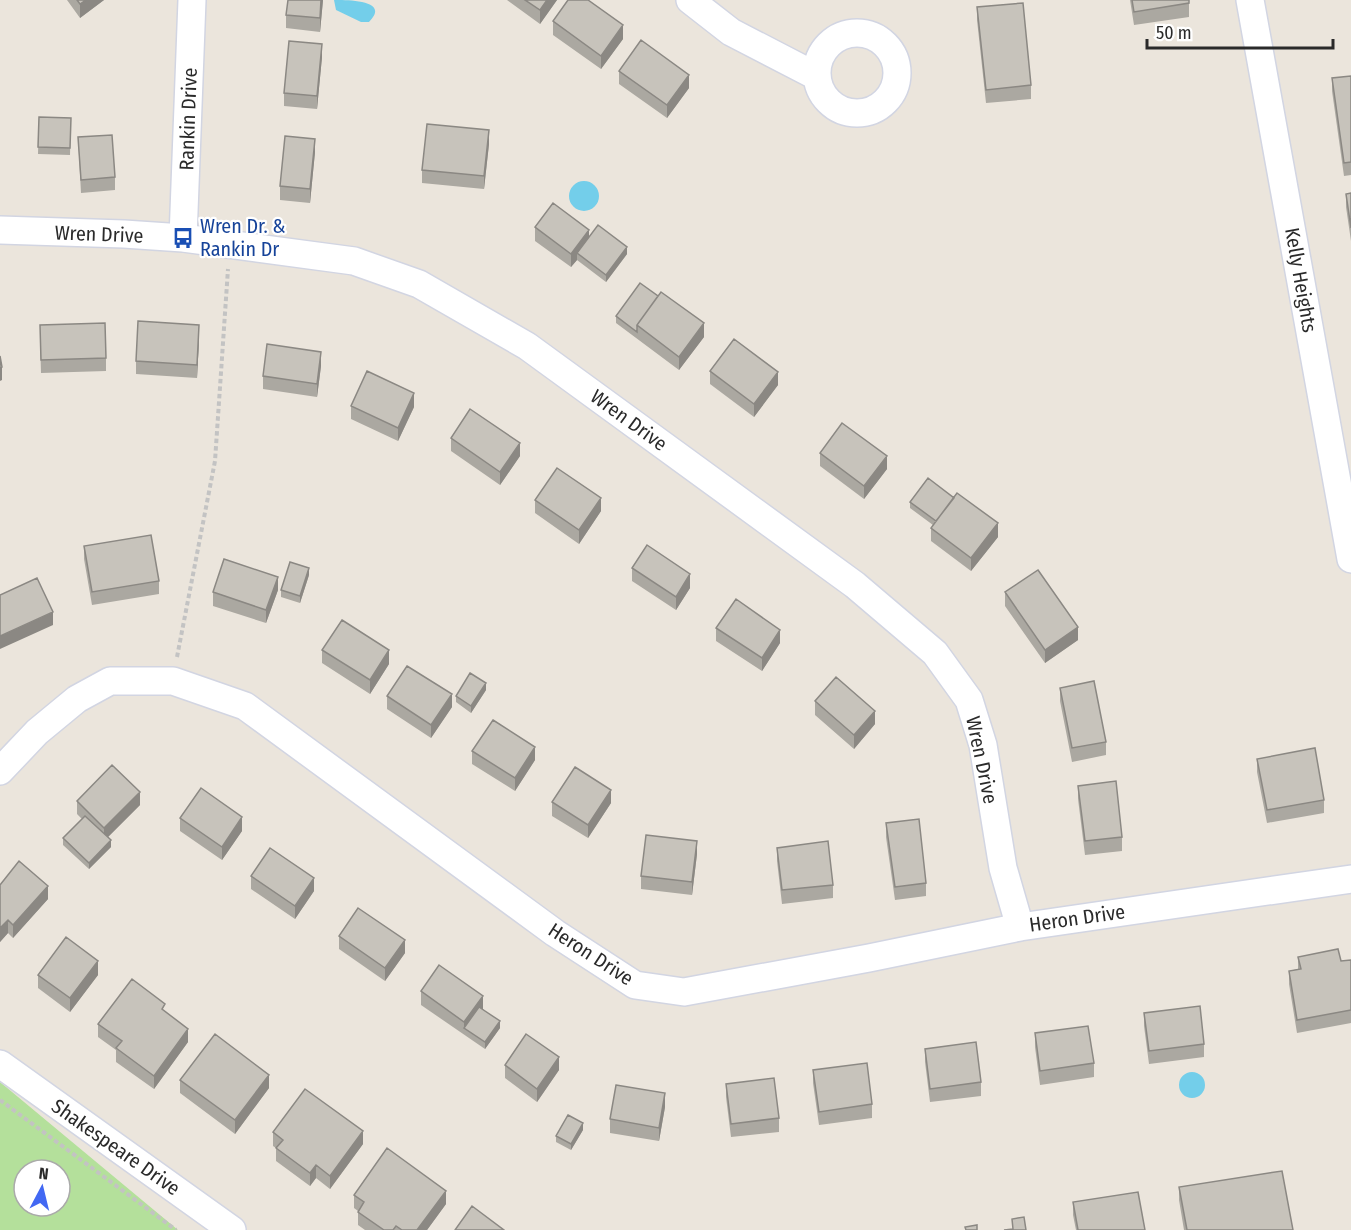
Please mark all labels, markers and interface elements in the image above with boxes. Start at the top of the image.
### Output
scale bar [1147,12,1333,50]
text: 50 m [1156,22,1192,44]
street label: Rankin Drive [174,67,202,171]
place label: Wren Dr. & Rankin Dr [200,214,286,261]
street label: Wren Drive [54,220,144,248]
bus stop icon: Wren Dr. & Rankin Dr [171,226,195,250]
street label: Kelly Heights [1280,226,1322,334]
street label: Wren Drive [586,384,672,456]
street label: Wren Drive [961,714,1003,806]
street label: Heron Drive [1028,899,1126,937]
street label: Heron Drive [544,918,638,990]
street label: Shakespeare Drive [47,1094,185,1200]
north arrow [12,1158,72,1218]
text: N [38,1164,50,1184]

